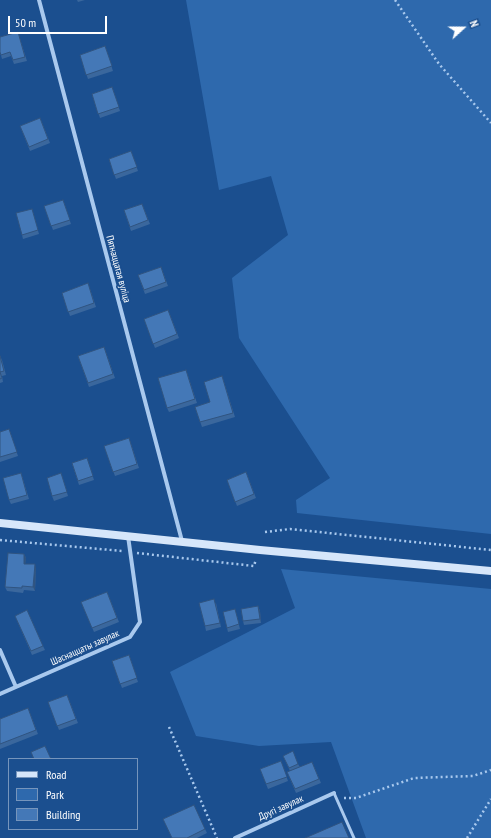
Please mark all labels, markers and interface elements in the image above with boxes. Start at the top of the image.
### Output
scale bar [10,8,109,34]
north arrow [443,8,483,48]
text: 50 m [15,15,36,30]
text: N [467,18,482,29]
street label: Пятнаццатая вуліца [103,234,133,304]
street label: Шаснаццаты завулак [49,628,121,668]
legend [8,758,138,830]
text: Road [46,767,66,782]
text: Park [46,787,64,802]
street label: Другі завулак [257,793,305,823]
text: Building [46,807,81,822]

